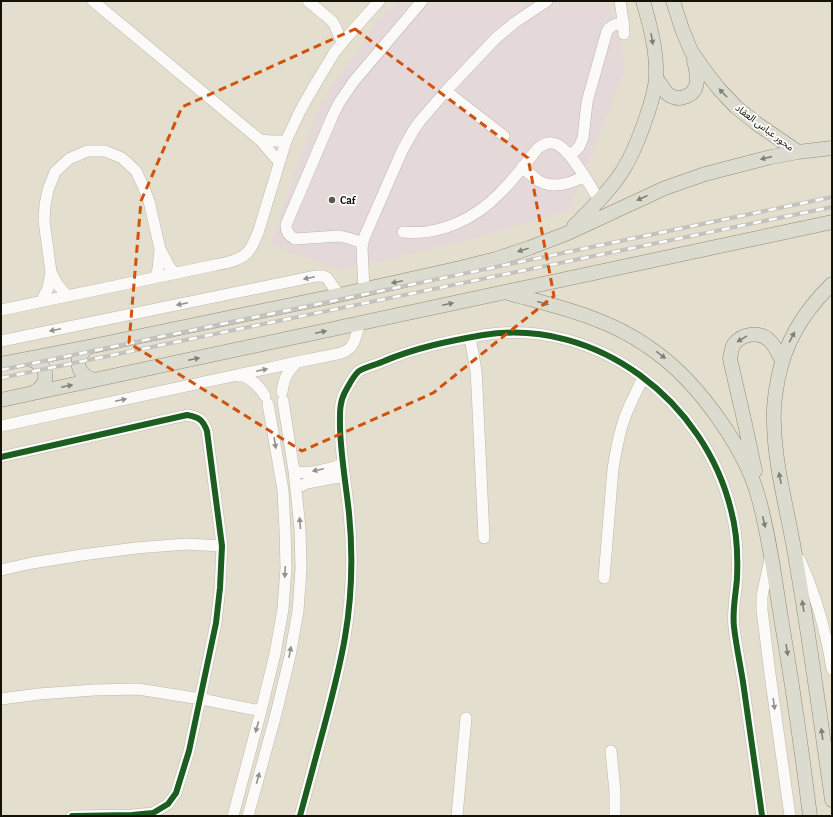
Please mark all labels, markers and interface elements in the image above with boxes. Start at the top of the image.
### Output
one-way arrow [649,33,655,45]
one-way arrow [719,88,728,98]
street label: محور عباس العقاد [733,102,796,154]
one-way arrow [760,155,772,161]
marker: Caf [327,195,337,205]
place label: Caf [340,195,357,207]
one-way arrow [637,195,648,201]
one-way arrow [517,247,529,253]
one-way arrow [303,275,315,281]
one-way arrow [391,279,404,285]
one-way arrow [537,300,549,306]
one-way arrow [176,301,188,307]
one-way arrow [442,301,454,307]
one-way arrow [48,328,61,334]
one-way arrow [315,328,327,334]
one-way arrow [788,331,795,343]
one-way arrow [736,335,748,342]
one-way arrow [655,351,666,360]
one-way arrow [188,356,200,362]
one-way arrow [256,366,268,372]
one-way arrow [60,383,73,389]
one-way arrow [115,397,127,403]
one-way arrow [272,436,278,449]
one-way arrow [312,468,324,474]
one-way arrow [777,471,783,484]
one-way arrow [761,516,767,528]
one-way arrow [296,517,303,529]
one-way arrow [282,566,289,578]
one-way arrow [800,600,806,612]
one-way arrow [784,644,790,656]
one-way arrow [288,646,294,659]
one-way arrow [771,698,777,710]
one-way arrow [254,721,260,733]
one-way arrow [819,728,825,740]
one-way arrow [255,772,261,784]

